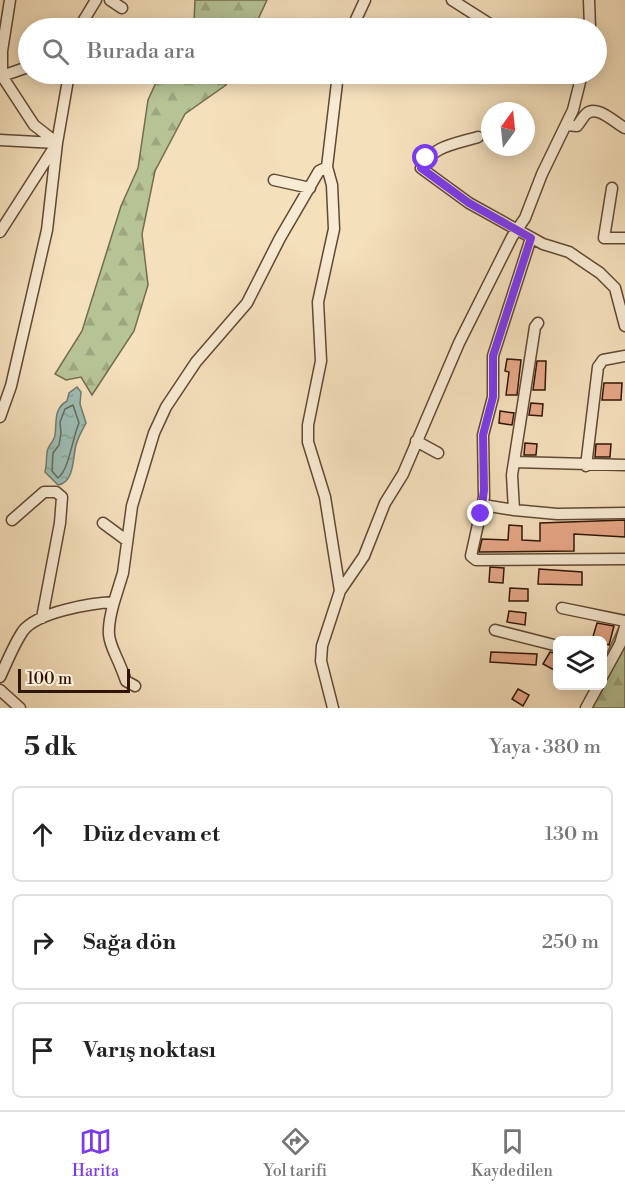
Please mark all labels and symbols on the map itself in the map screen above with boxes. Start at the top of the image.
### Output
north arrow [481,102,535,156]
route start [412,144,438,170]
route end [467,500,493,526]
scale bar [18,666,130,694]

